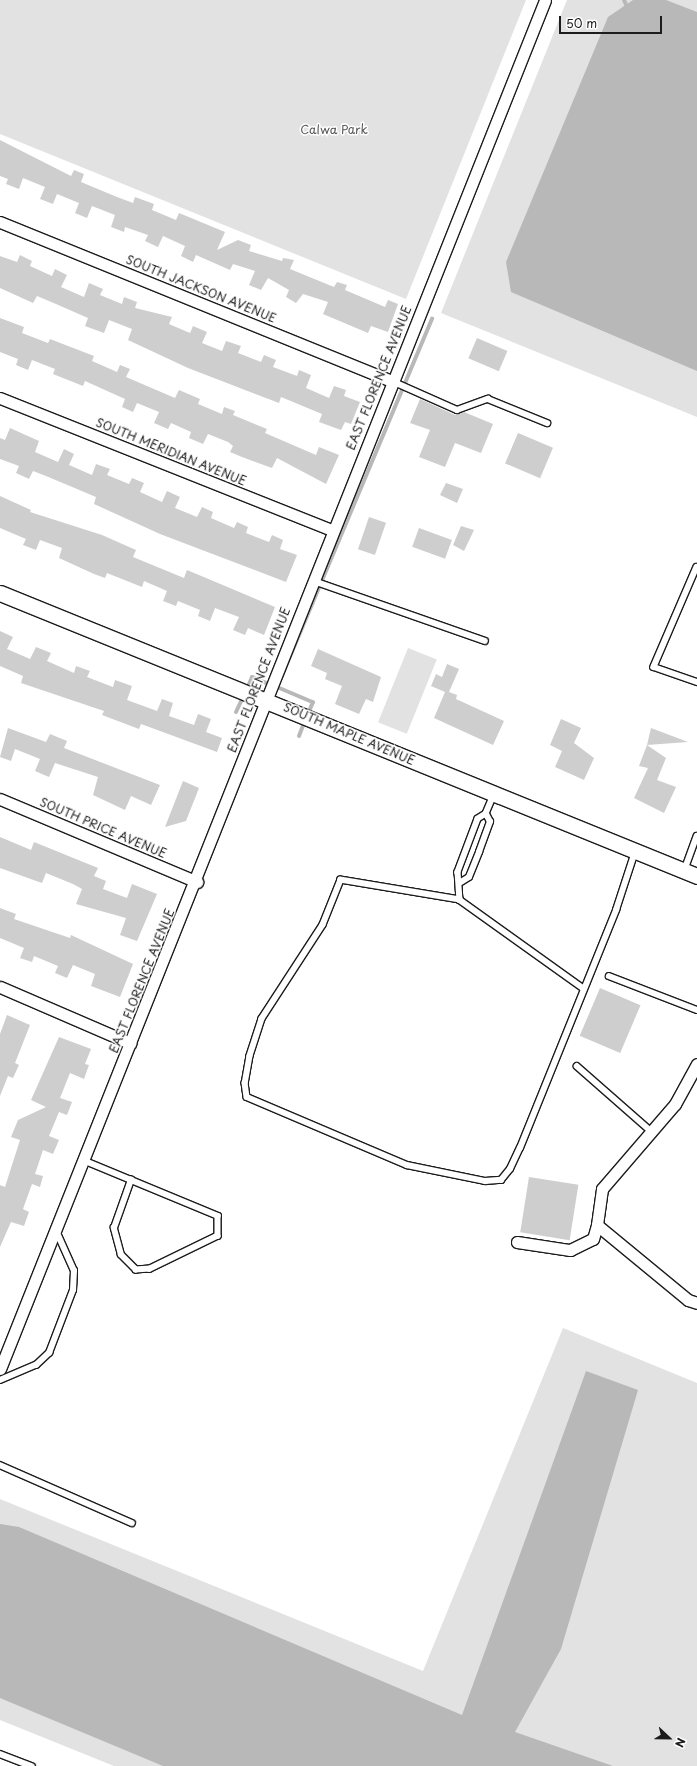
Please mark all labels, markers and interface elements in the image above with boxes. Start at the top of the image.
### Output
scale bar [561,8,664,34]
text: 50 m [566,14,597,32]
park label: Calwa Park [300,123,368,137]
street label: SOUTH JACKSON AVENUE [124,252,278,326]
street label: EAST FLORENCE AVENUE [343,304,415,452]
street label: SOUTH MERIDIAN AVENUE [93,415,249,489]
street label: EAST FLORENCE AVENUE [225,605,293,755]
street label: SOUTH MAPLE AVENUE [280,699,418,769]
street label: SOUTH PRICE AVENUE [37,795,169,861]
street label: EAST FLORENCE AVENUE [106,907,178,1055]
north arrow [649,1718,689,1758]
text: N [671,1735,690,1750]

